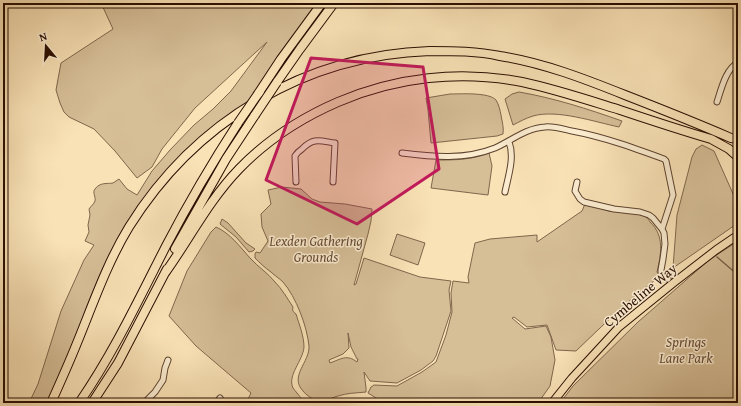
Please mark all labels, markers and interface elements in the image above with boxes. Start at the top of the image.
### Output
north arrow [26,26,66,66]
text: N [37,28,49,45]
park label: Lexden Gathering Grounds [268,231,364,267]
street label: Cymbeline Way [599,258,681,332]
park label: Springs Lane Park [658,332,713,368]

